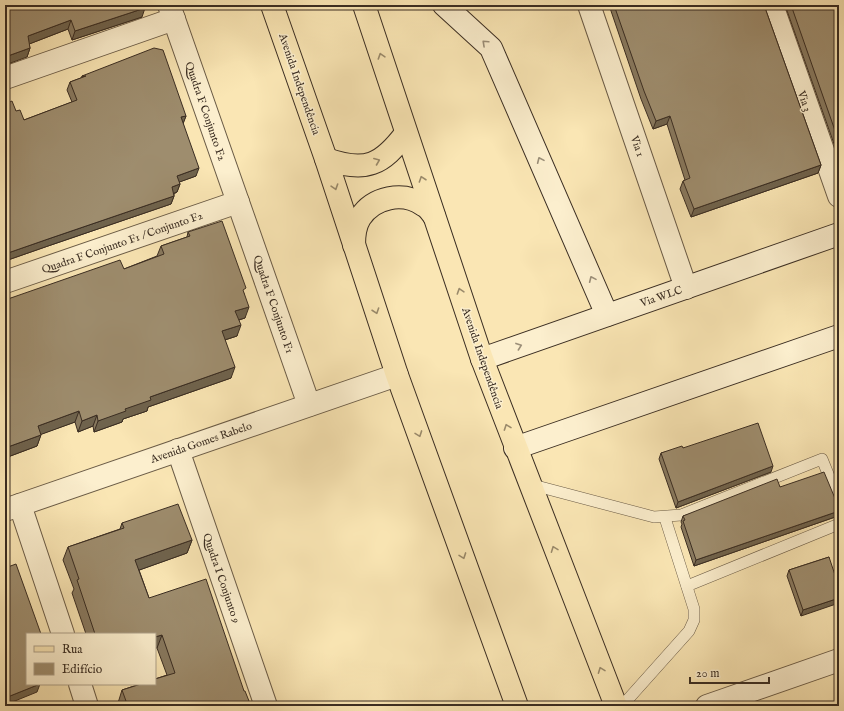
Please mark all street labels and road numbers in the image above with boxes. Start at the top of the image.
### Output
street label: Avenida Independência [275,31,323,137]
street label: Quadra F Conjunto F2 [182,60,229,163]
street label: Via 3 [794,88,814,114]
street label: Via 1 [627,133,647,159]
street label: Quadra F Conjunto F1 / Conjunto F2 [40,209,205,277]
street label: Quadra F Conjunto F1 [250,253,296,355]
street label: Via WLC [638,283,684,311]
street label: Avenida Independência [458,305,506,411]
street label: Avenida Gomes Rabelo [148,419,254,467]
street label: Quadra I Conjunto 9 [199,531,243,625]

